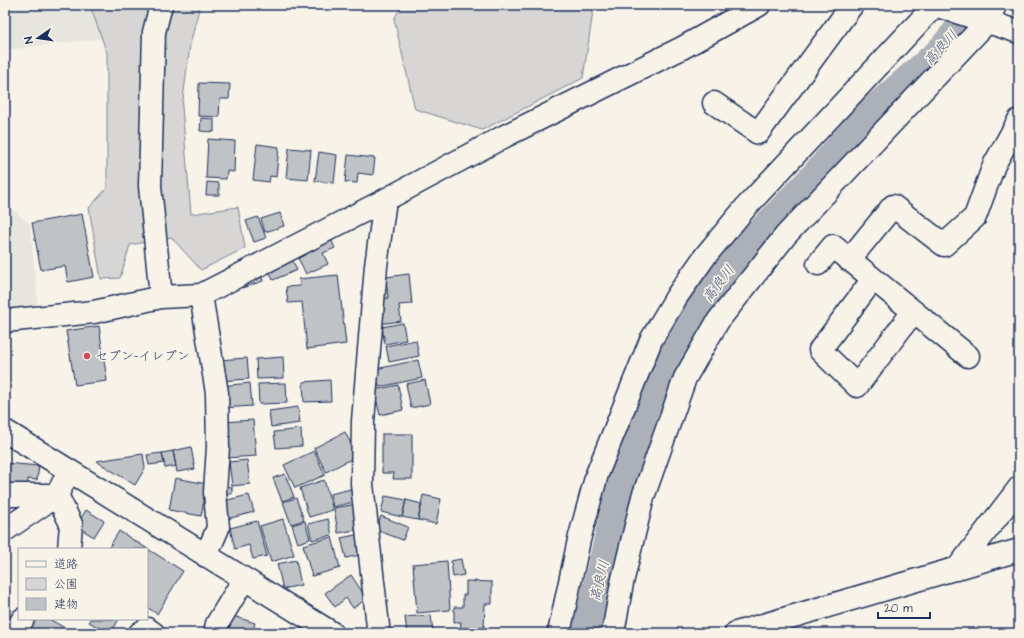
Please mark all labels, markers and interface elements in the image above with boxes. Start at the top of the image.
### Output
north arrow [18,18,58,58]
water label: 高良川 [920,26,962,70]
text: N [21,35,37,45]
water label: 高良川 [698,261,740,307]
place label: セブン-イレブン [95,347,190,365]
marker: セブン-イレブン [82,351,92,361]
legend [18,548,148,620]
text: 道路 [54,556,78,573]
water label: 高良川 [586,558,614,604]
text: 公園 [54,576,78,593]
scale bar [878,594,930,620]
text: 建物 [54,596,78,613]
text: 20 m [884,600,913,617]

